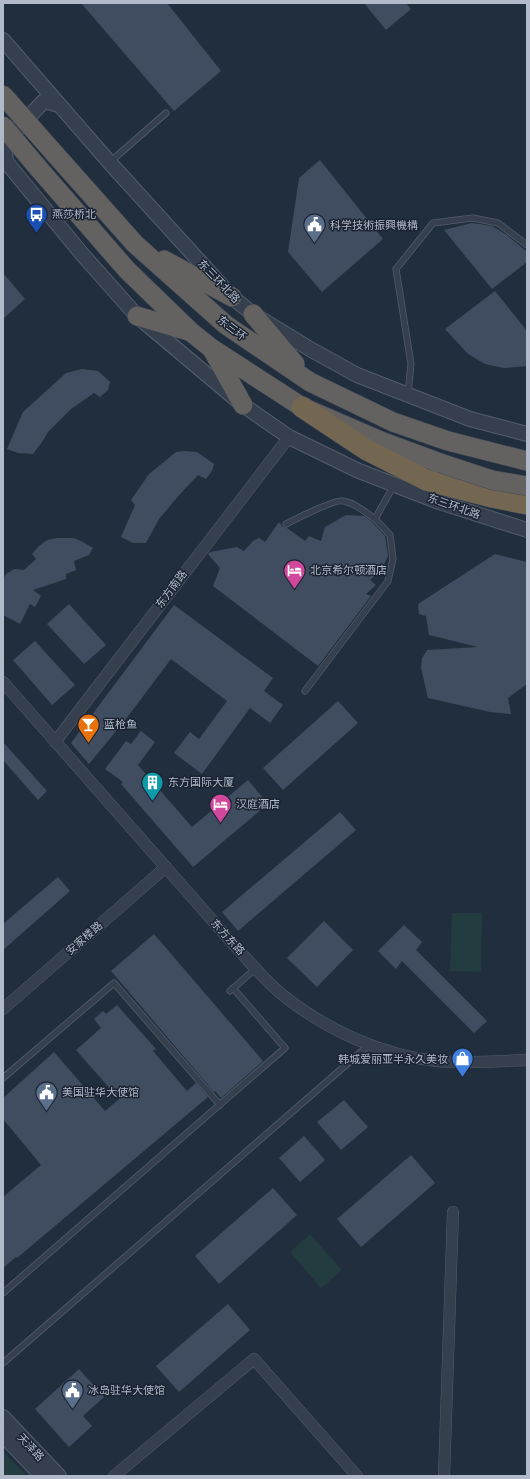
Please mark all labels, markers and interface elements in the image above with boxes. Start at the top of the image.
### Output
bus stop icon: 燕莎桥北 [24,201,50,234]
place label: 燕莎桥北 [52,208,96,220]
public building icon: 科学技術振興機構 [302,212,328,245]
place label: 科学技術振興機構 [330,219,418,231]
street label: 东三环北路 [196,257,242,305]
street label: 东三环 [215,313,249,343]
street label: 东三环北路 [426,491,482,521]
hotel icon: 北京希尔顿酒店 [281,557,307,590]
place label: 北京希尔顿酒店 [310,564,387,576]
street label: 东方南路 [153,568,189,610]
bar icon: 蓝枪鱼 [75,711,101,744]
place label: 蓝枪鱼 [104,718,137,730]
building icon: 东方国际大厦 [140,769,166,802]
place label: 东方国际大厦 [168,776,234,788]
hotel icon: 汉庭酒店 [207,791,233,824]
place label: 汉庭酒店 [236,798,280,810]
street label: 东方东路 [209,917,247,957]
street label: 安家楼路 [63,919,105,957]
shop icon: 韩城爱丽亚半永久美妆 [450,1046,476,1079]
place label: 韩城爱丽亚半永久美妆 [338,1053,448,1065]
public building icon: 美国驻华大使馆 [33,1079,59,1112]
place label: 美国驻华大使馆 [62,1086,139,1098]
public building icon: 冰岛驻华大使馆 [60,1377,86,1410]
place label: 冰岛驻华大使馆 [88,1384,165,1396]
street label: 天泽路 [15,1431,47,1463]

